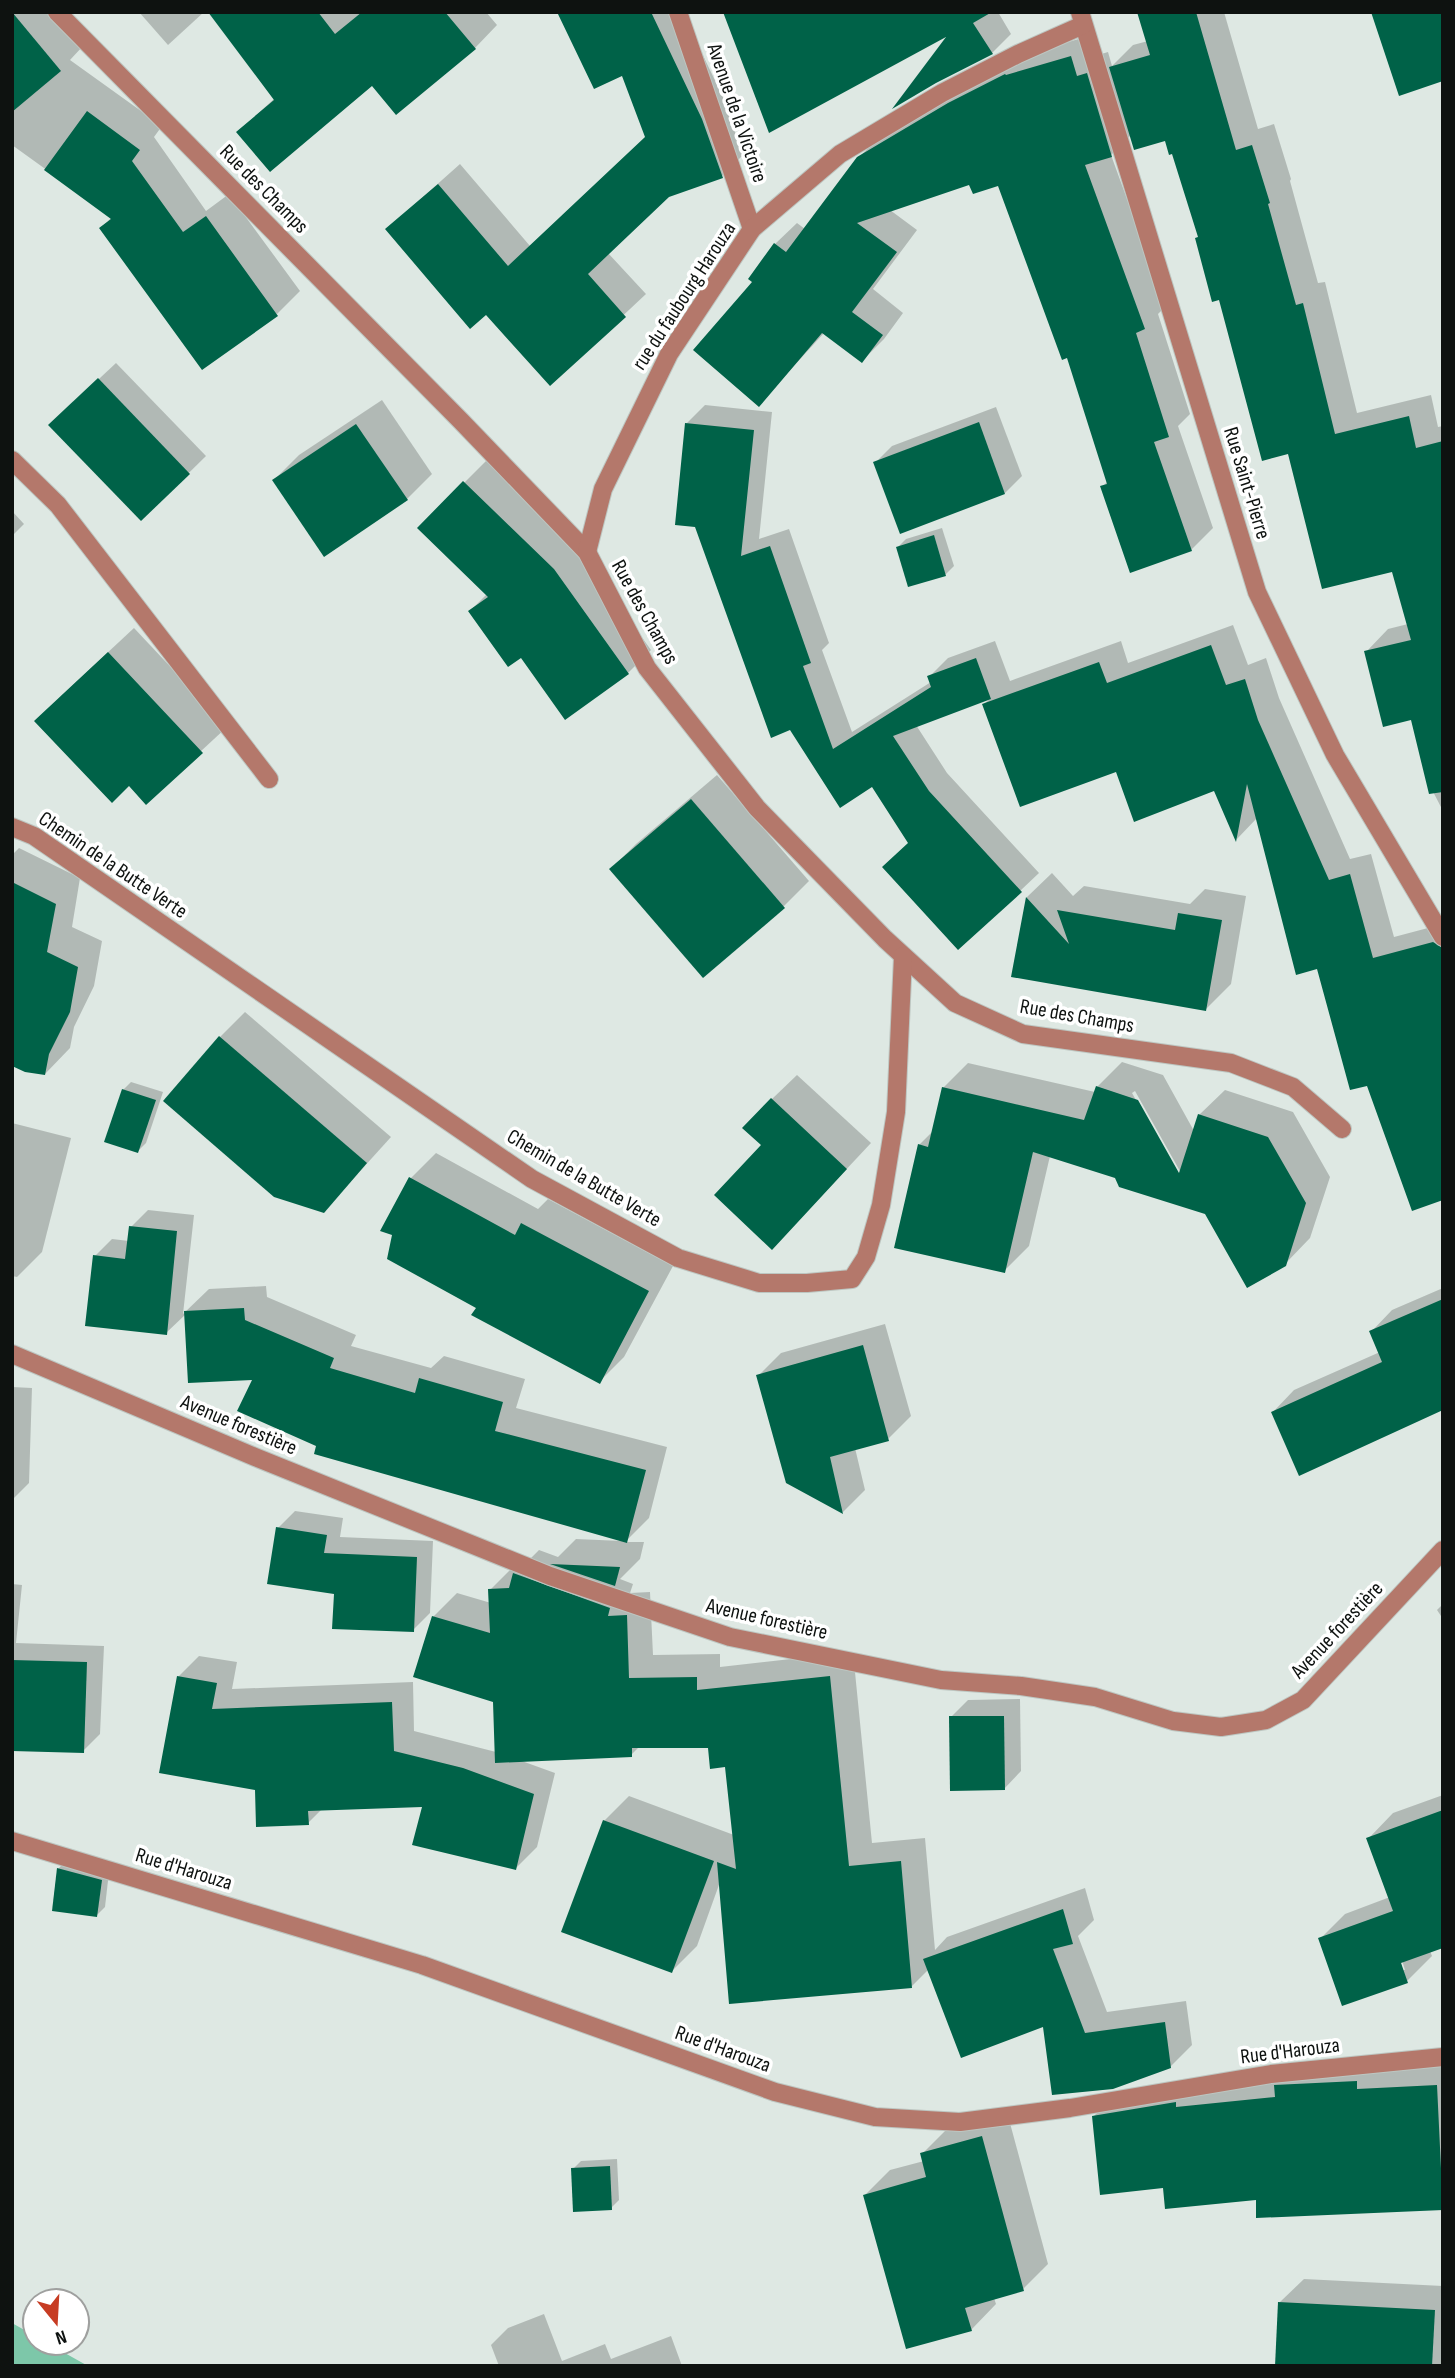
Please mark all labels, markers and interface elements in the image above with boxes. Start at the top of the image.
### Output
street label: Avenue de la Victoire [701,39,772,186]
street label: Rue des Champs [214,139,314,239]
street label: rue du faubourg Harouza [627,217,741,375]
street label: Rue Saint-Pierre [1218,424,1276,542]
street label: Rue des Champs [606,556,684,668]
street label: Chemin de la Butte Verte [34,806,192,924]
street label: Rue des Champs [1018,994,1136,1038]
street label: Chemin de la Butte Verte [502,1124,666,1232]
street label: Avenue forestière [176,1389,301,1461]
street label: Avenue forestière [1285,1576,1388,1684]
street label: Avenue forestière [703,1593,830,1645]
street label: Rue d'Harouza [133,1842,235,1896]
street label: Rue d'Harouza [672,2020,774,2078]
street label: Rue d'Harouza [1239,2033,1341,2069]
north arrow [21,2287,91,2357]
text: N [52,2324,69,2349]

